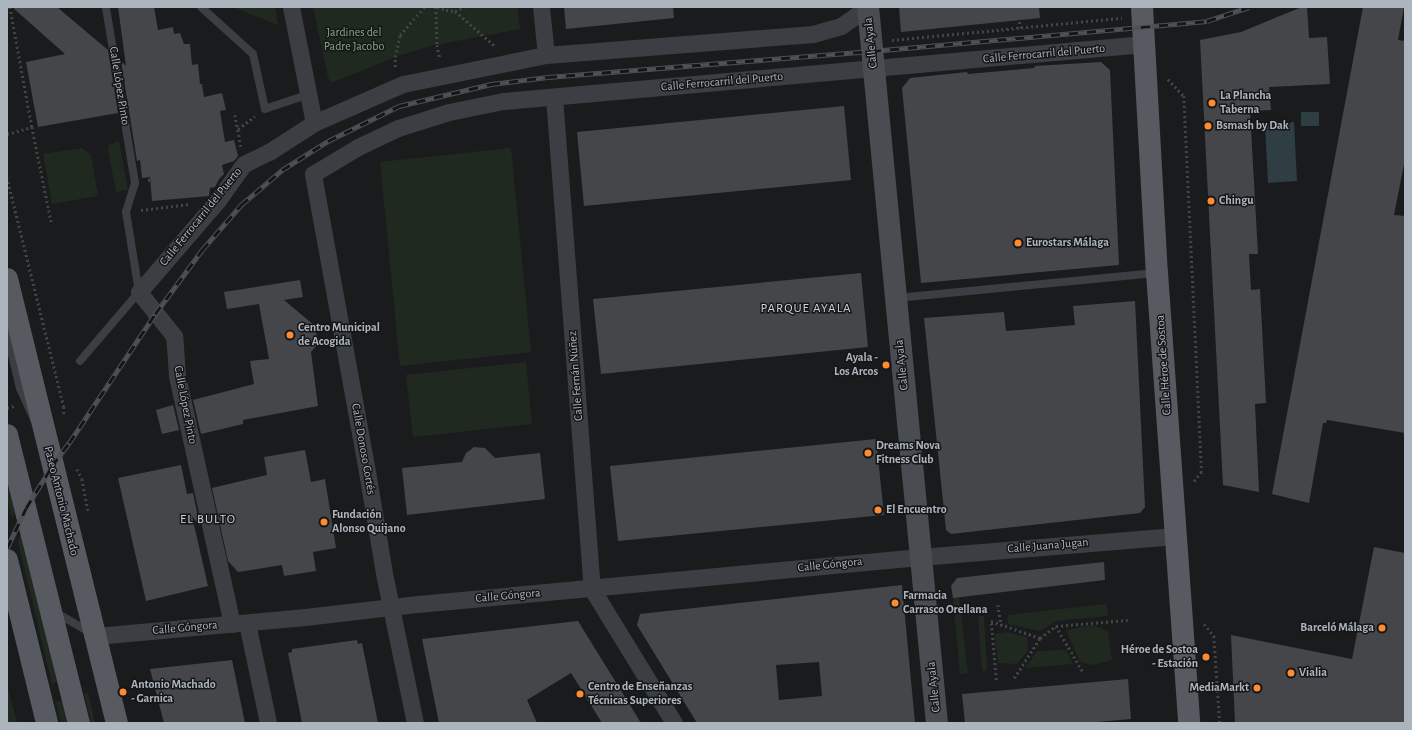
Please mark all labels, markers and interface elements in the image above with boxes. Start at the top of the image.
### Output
street label: Calle Ayala [861,17,881,69]
park label: Jardines del Padre Jacobo [324,26,384,54]
street label: Calle Ferrocarril del Puerto [982,41,1106,67]
street label: Calle López Pinto [106,46,132,126]
street label: Calle Ferrocarril del Puerto [660,69,784,95]
place label: La Plancha Taberna [1220,89,1271,117]
marker: La Plancha Taberna [1207,98,1217,108]
place label: Bsmash by Dak [1216,119,1289,133]
marker: Bsmash by Dak [1203,121,1213,131]
street label: Calle Ferrocarril del Puerto [157,165,245,269]
place label: Chingu [1219,194,1253,208]
marker: Chingu [1206,196,1216,206]
place label: Eurostars Málaga [1026,236,1109,250]
marker: Eurostars Málaga [1013,238,1023,248]
district label: PARQUE AYALA [760,301,852,317]
street label: Calle Héroe de Sostoa [1153,314,1175,416]
place label: Centro Municipal de Acogida [298,321,380,349]
marker: Centro Municipal de Acogida [285,330,295,340]
street label: Calle Fernán Núñez [566,331,586,421]
street label: Calle Ayala [892,339,912,391]
place label: Ayala - Los Arcos [834,351,878,379]
marker: Ayala - Los Arcos [881,360,891,370]
street label: Calle López Pinto [170,365,200,445]
street label: Calle Donoso Cortés [348,402,378,496]
place label: Dreams Nova Fitness Club [876,439,940,467]
street label: Paseo Antonio Machado [40,445,82,557]
marker: Dreams Nova Fitness Club [863,448,873,458]
place label: El Encuentro [886,503,947,517]
marker: El Encuentro [873,505,883,515]
place label: Fundación Alonso Quijano [332,508,406,536]
district label: EL BULTO [180,512,236,528]
marker: Fundación Alonso Quijano [319,517,329,527]
street label: Calle Juana Jugan [1007,535,1089,557]
street label: Calle Góngora [797,554,863,576]
street label: Calle Góngora [475,586,541,606]
place label: Farmacia Carrasco Orellana [903,589,987,617]
marker: Farmacia Carrasco Orellana [890,598,900,608]
street label: Calle Góngora [152,618,218,638]
place label: Barceló Málaga [1300,621,1374,635]
marker: Barceló Málaga [1377,623,1387,633]
place label: Héroe de Sostoa - Estación [1121,643,1198,671]
marker: Héroe de Sostoa - Estación [1201,652,1211,662]
street label: Calle Ayala [924,661,944,713]
place label: Vialia [1299,666,1327,680]
marker: Vialia [1286,668,1296,678]
place label: Antonio Machado - Garnica [131,678,216,706]
place label: Centro de Enseñanzas Técnicas Superiores [588,680,692,708]
place label: MediaMarkt [1190,681,1249,695]
marker: MediaMarkt [1252,683,1262,693]
marker: Antonio Machado - Garnica [118,687,128,697]
marker: Centro de Enseñanzas Técnicas Superiores [575,689,585,699]

